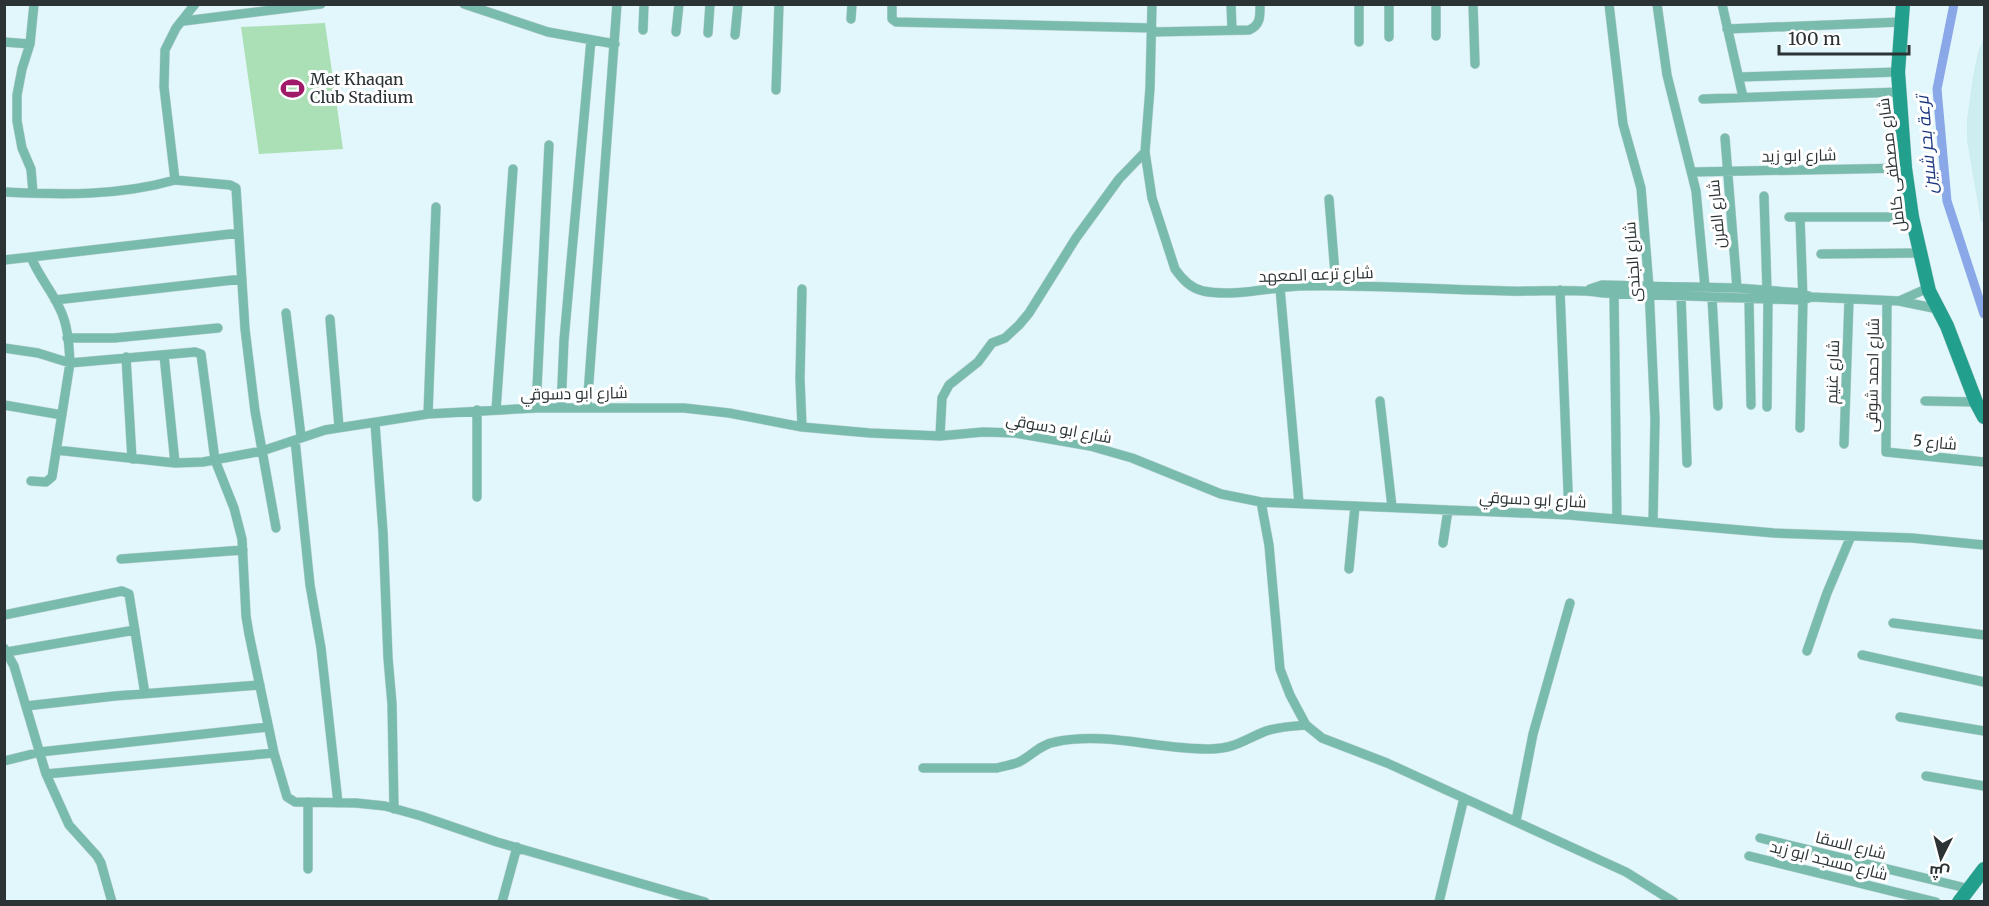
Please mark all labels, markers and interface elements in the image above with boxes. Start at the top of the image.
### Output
scale bar [1779,18,1910,56]
text: 100 m [1788,27,1841,50]
place label: Met Khaqan Club Stadium [310,69,413,107]
sports icon: Met Khaqan Club Stadium [279,75,305,101]
water label: ترعة بحر شبين [1910,92,1942,195]
street label: شارع مصطفى كامل [1873,97,1911,233]
street label: شارع ابو زيد [1761,144,1837,168]
street label: شارع الفرن [1703,178,1731,249]
street label: شارع الجندى [1619,221,1647,303]
street label: شارع ترعه المعهد [1258,262,1374,288]
street label: شارع احمد شوقى [1861,318,1885,432]
street label: شارع غنيم [1821,340,1845,405]
street label: شارع ابو دسوقي [520,382,628,408]
street label: شارع ابو دسوقي [1004,409,1114,451]
street label: شارع 5 [1912,430,1958,456]
street label: شارع ابو دسوقي [1479,486,1587,516]
street label: شارع السقا [1813,827,1888,865]
north arrow [1911,828,1971,888]
street label: شارع مسجد ابو زيد [1768,836,1890,886]
text: ش [1928,862,1951,884]

